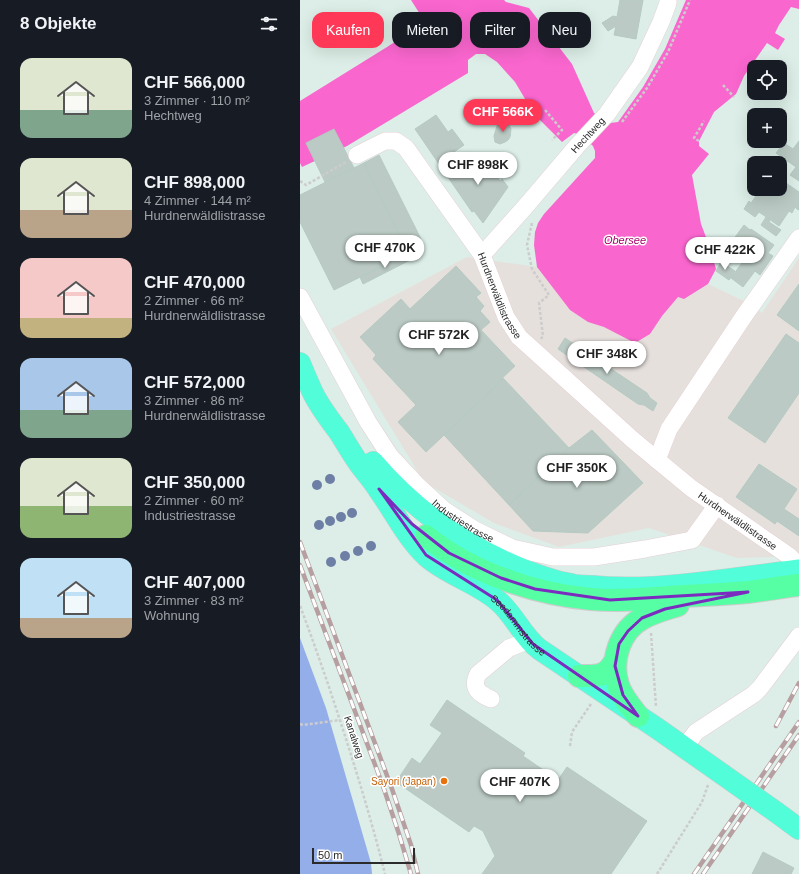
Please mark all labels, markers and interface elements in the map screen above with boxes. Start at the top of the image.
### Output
chip: Kaufen [312,12,384,48]
chip: Mieten [392,12,462,48]
chip: Filter [470,12,530,48]
chip: Neu [538,12,591,48]
icon: filters [258,13,280,35]
text: 8 Objekte [20,14,97,33]
map controls [747,60,787,196]
button: locate [747,60,787,100]
text: CHF 566,000 [144,73,245,92]
icon: home [52,74,100,122]
text: 3 Zimmer · 110 m² [144,93,250,108]
pin: CHF 566K [462,99,544,133]
text: CHF 566K [472,104,534,119]
text: Hechtweg [144,108,202,123]
button: + [747,108,787,148]
street label: Hechtweg [568,115,607,155]
pin: CHF 898K [437,152,519,186]
button: − [747,156,787,196]
text: CHF 898K [447,157,509,172]
text: CHF 898,000 [144,173,245,192]
icon: home [52,174,100,222]
text: 4 Zimmer · 144 m² [144,193,251,208]
text: Hurdnerwäldlistrasse [144,208,265,223]
water label: Obersee [604,234,646,246]
pin: CHF 470K [344,235,426,269]
pin: CHF 422K [684,237,766,271]
text: CHF 470K [354,240,416,255]
text: CHF 422K [694,242,756,257]
street label: Hurdnerwäldlistrasse [476,251,524,341]
text: CHF 470,000 [144,273,245,292]
icon: home [52,274,100,322]
text: 2 Zimmer · 66 m² [144,293,244,308]
text: Hurdnerwäldlistrasse [144,308,265,323]
pin: CHF 572K [398,322,480,356]
text: CHF 572K [408,327,470,342]
pin: CHF 348K [566,341,648,375]
text: CHF 348K [576,346,638,361]
text: CHF 572,000 [144,373,245,392]
icon: home [52,374,100,422]
text: 3 Zimmer · 86 m² [144,393,244,408]
text: Hurdnerwäldlistrasse [144,408,265,423]
pin: CHF 350K [536,455,618,489]
text: CHF 350K [546,460,608,475]
text: CHF 350,000 [144,473,245,492]
icon: home [52,474,100,522]
street label: Hurdnerwäldlistrasse [696,489,780,552]
text: 2 Zimmer · 60 m² [144,493,244,508]
street label: Industriestrasse [430,497,496,544]
text: Industriestrasse [144,508,236,523]
text: CHF 407,000 [144,573,245,592]
icon: home [52,574,100,622]
street label: Seedammstrasse [489,592,548,658]
text: 3 Zimmer · 83 m² [144,593,244,608]
text: Wohnung [144,608,199,623]
street label: Kanalweg [342,714,366,760]
pin: CHF 407K [479,769,561,803]
text: CHF 407K [489,774,551,789]
place label: Sayori (Japan) [371,776,436,787]
marker: Sayori (Japan) [439,776,449,786]
scale bar [312,846,415,865]
text: 50 m [318,849,342,861]

